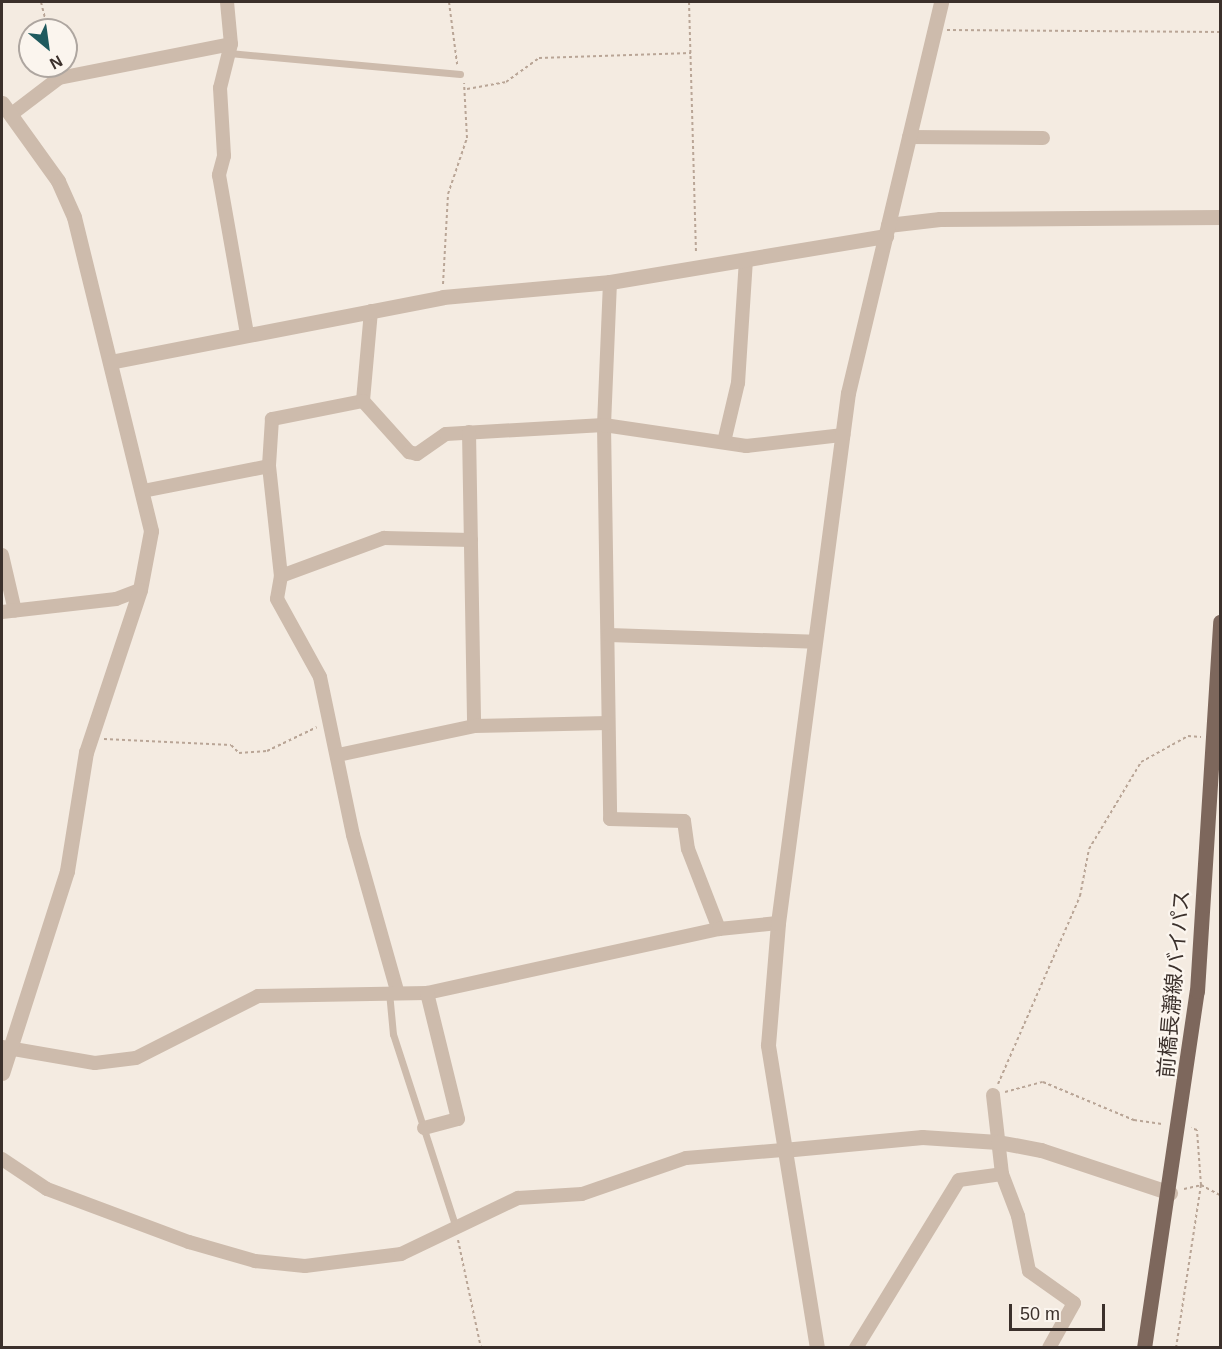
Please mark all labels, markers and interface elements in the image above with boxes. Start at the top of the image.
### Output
north arrow [18,18,78,78]
text: N [47,52,65,73]
street label: 前橋長瀞線バイパス [1153,889,1195,1079]
scale bar [1012,1292,1108,1330]
text: 50 m [1020,1304,1060,1324]

